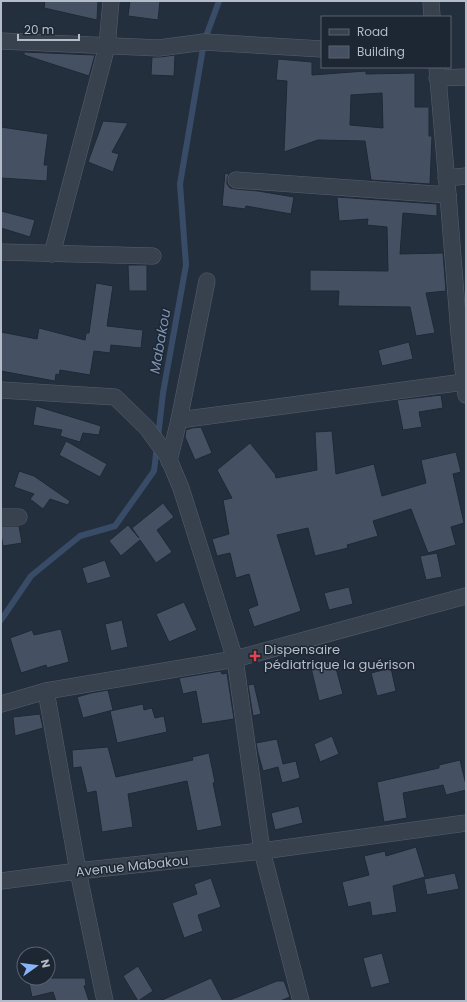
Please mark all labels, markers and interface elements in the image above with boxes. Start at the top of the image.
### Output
scale bar [18,16,79,42]
legend [321,16,451,68]
text: 20 m [24,21,54,38]
text: Road [357,23,388,40]
text: Building [357,43,405,60]
water label: Mabakou [144,307,176,375]
place label: Dispensaire pédiatrique la guérison [264,640,415,674]
marker: Dispensaire pédiatrique la guérison [249,650,261,662]
street label: Avenue Mabakou [75,851,189,881]
north arrow [16,946,56,986]
text: N [37,958,54,970]

